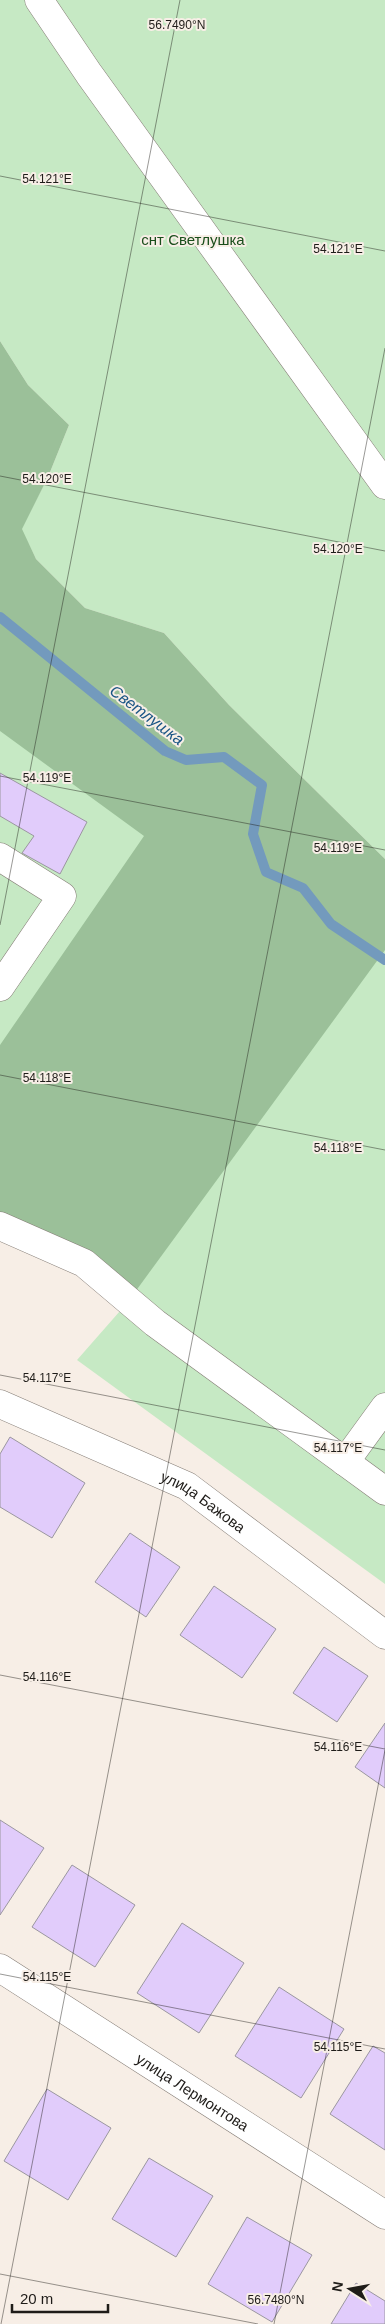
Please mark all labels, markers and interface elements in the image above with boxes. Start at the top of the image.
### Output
text: 56.7490°N [149,18,205,32]
text: 54.121°E [22,172,72,186]
park label: снт Светлушка [141,231,245,248]
text: 54.121°E [313,242,363,256]
text: 54.120°E [22,472,72,486]
text: 54.120°E [313,542,363,556]
water label: Светлушка [107,682,187,748]
text: 54.119°E [23,771,71,785]
text: 54.119°E [314,841,362,855]
text: 54.118°E [23,1071,71,1085]
text: 54.118°E [314,1141,362,1155]
text: 54.117°E [23,1371,71,1385]
text: 54.117°E [314,1441,362,1455]
street label: улица Бажова [159,1467,249,1536]
text: 54.116°E [23,1670,71,1684]
text: 54.116°E [314,1740,362,1754]
text: 54.115°E [23,1970,71,1984]
text: 54.115°E [314,2040,362,2054]
street label: улица Лермонтова [133,2049,253,2134]
north arrow [325,2264,375,2314]
text: N [328,2280,346,2293]
scale bar [12,2282,109,2314]
text: 20 m [20,2290,53,2307]
text: 56.7480°N [248,2293,304,2307]

